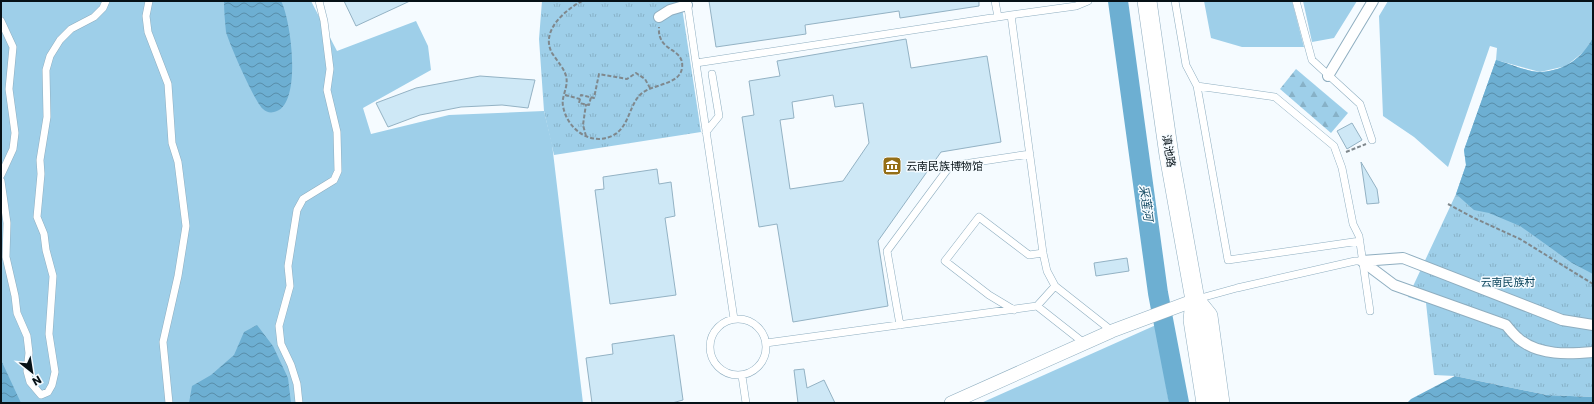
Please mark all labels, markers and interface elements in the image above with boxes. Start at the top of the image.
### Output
street label: 滇池路 [1159,133,1179,169]
museum icon: 云南民族博物馆 [881,155,903,177]
place label: 云南民族博物馆 [906,158,983,174]
water label: 采莲河 [1136,184,1158,224]
park label: 云南民族村 [1481,274,1536,290]
north arrow [12,352,52,392]
text: N [29,372,45,390]

